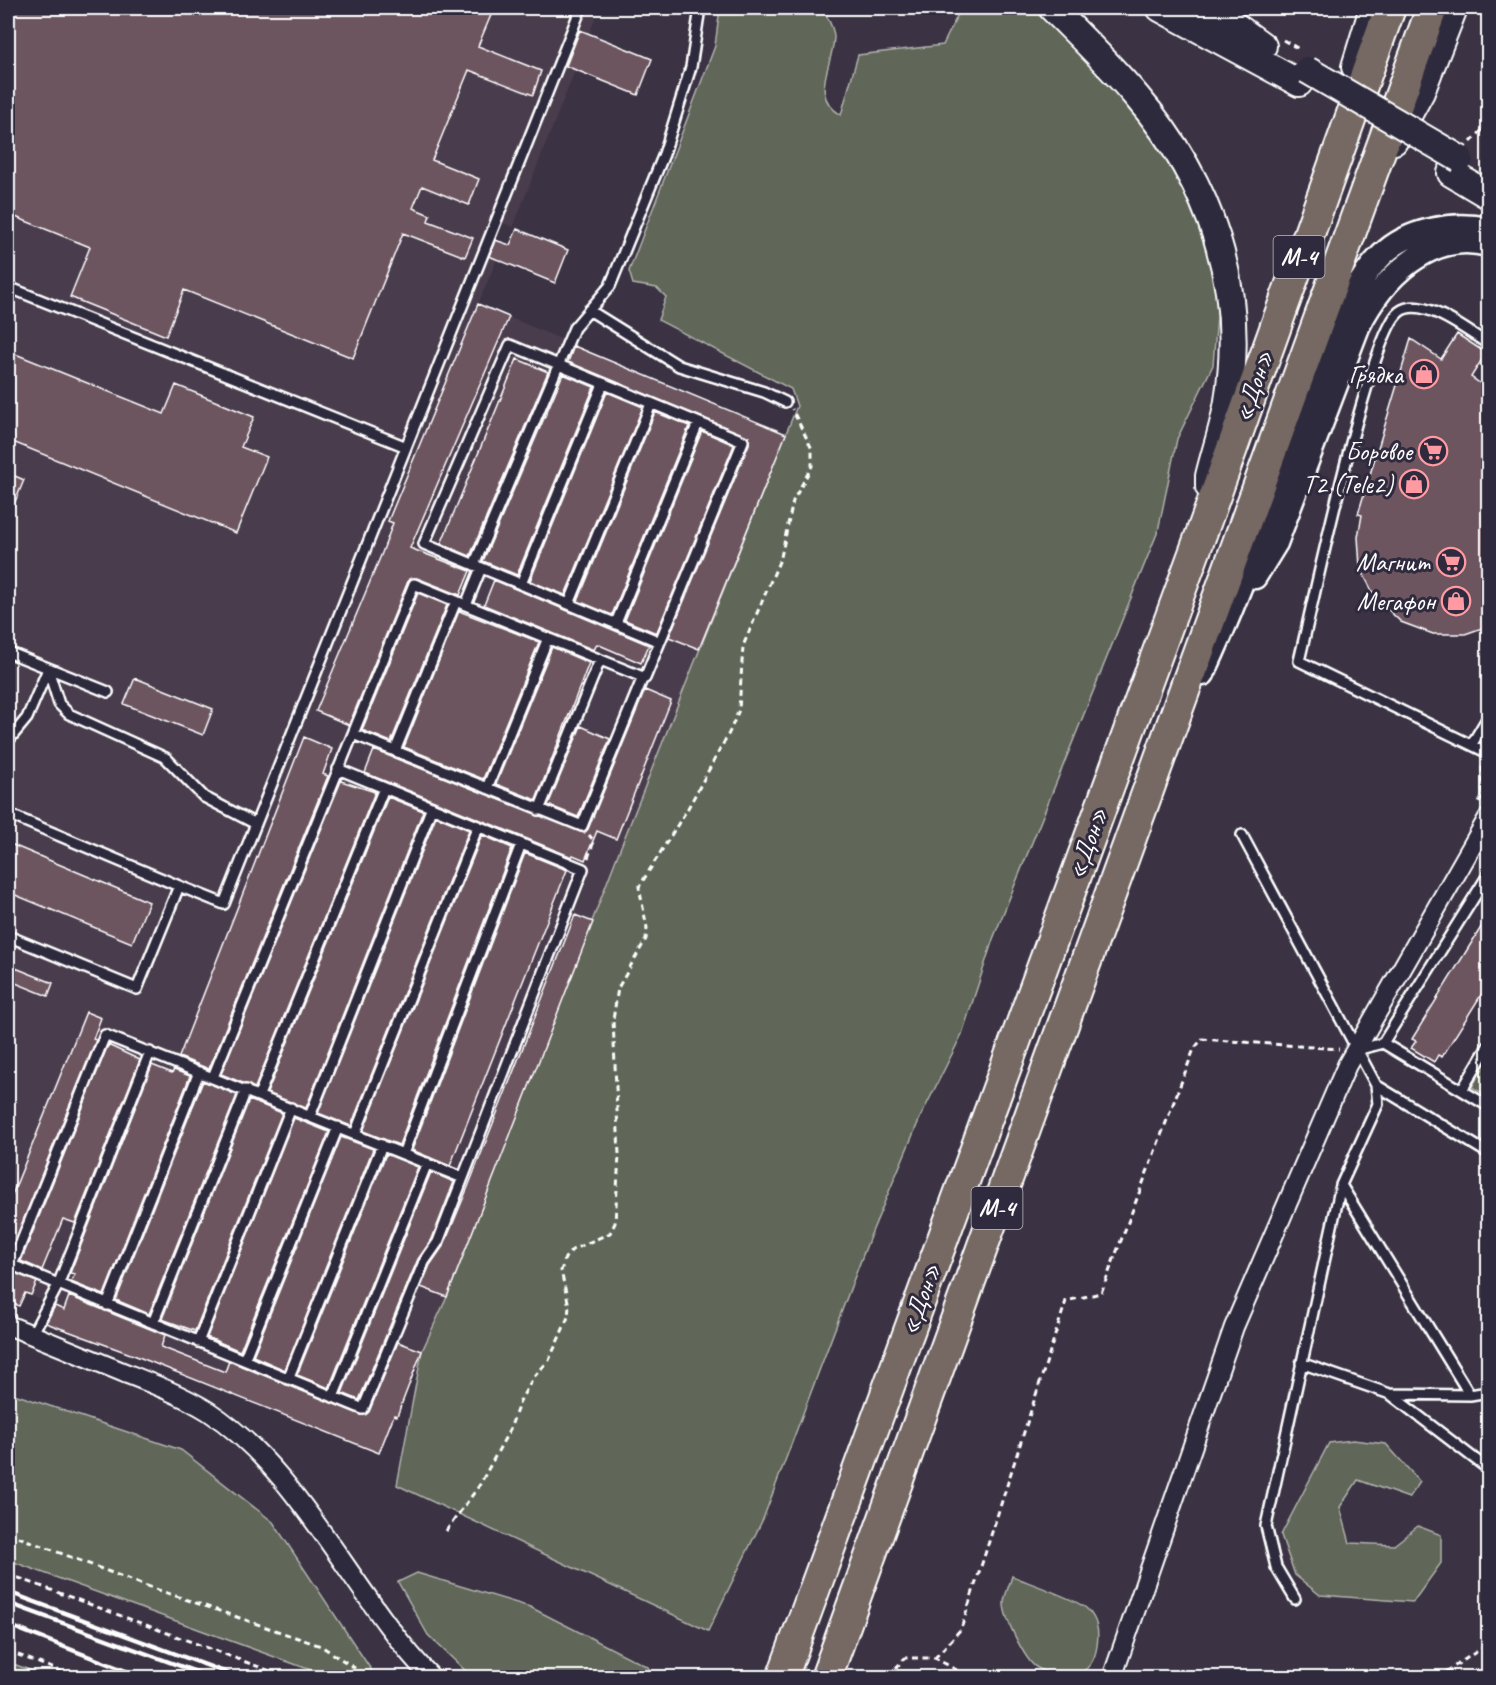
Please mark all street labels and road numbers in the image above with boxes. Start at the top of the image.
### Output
road number: М-4 [1274,236,1324,278]
street label: «Дон» [1226,346,1281,426]
street label: «Дон» [1059,803,1116,884]
road number: М-4 [972,1187,1022,1229]
street label: «Дон» [892,1259,949,1340]

